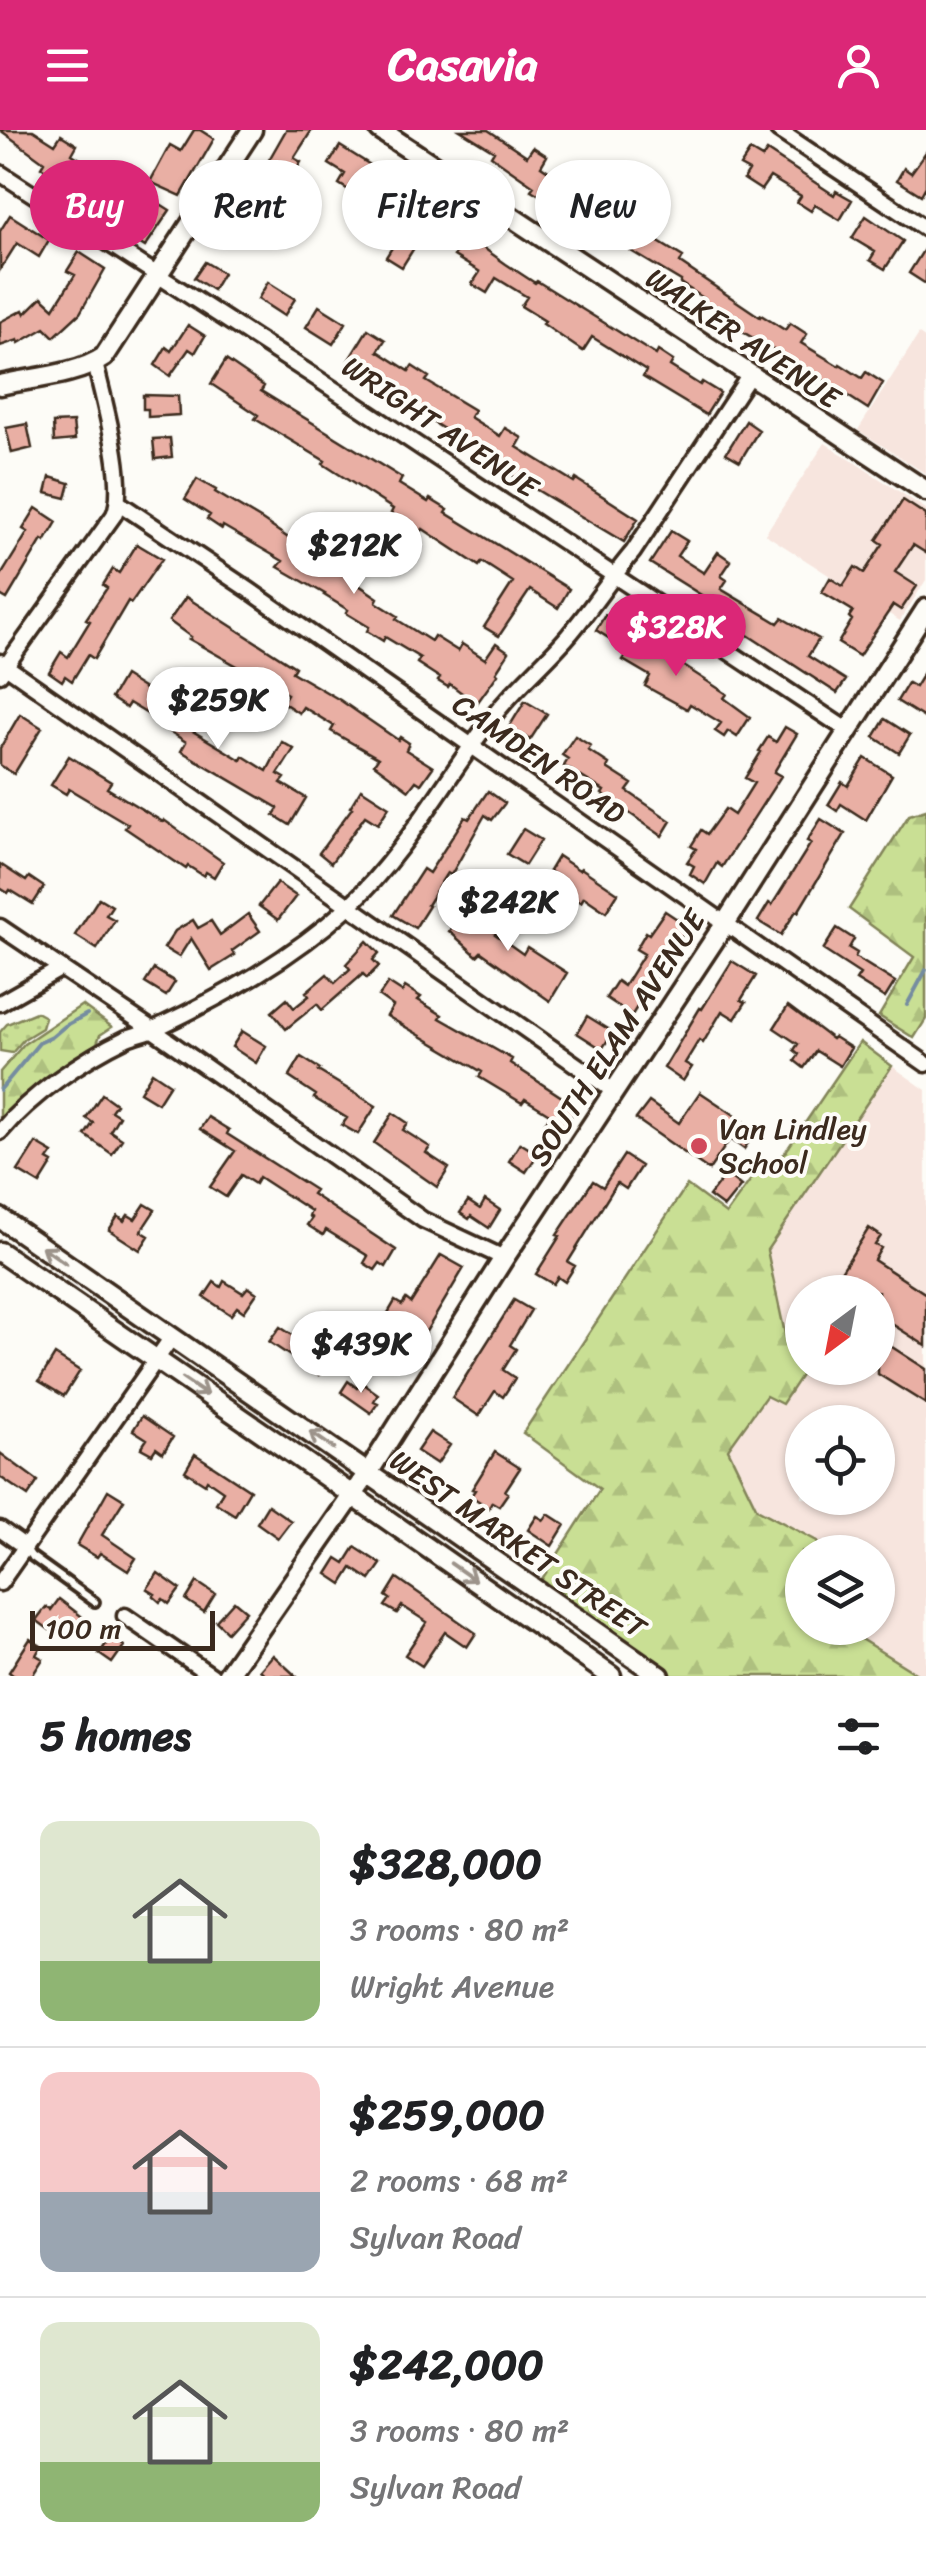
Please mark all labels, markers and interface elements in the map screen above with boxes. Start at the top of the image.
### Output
text: Casavia [388,25,538,105]
icon: menu [40,38,95,93]
icon: person [831,38,886,93]
chip: Buy [30,160,159,250]
chip: Rent [179,160,322,250]
chip: Filters [342,160,515,250]
chip: New [535,160,671,250]
street label: WALKER AVENUE [634,252,854,425]
street label: WRIGHT AVENUE [330,341,552,514]
pin: $212K [284,512,424,597]
text: $212K [308,516,400,573]
pin: $328K [606,594,746,679]
text: $328K [628,598,724,655]
pin: $259K [148,667,288,752]
text: $259K [169,671,267,728]
street label: CAMDEN ROAD [441,679,637,839]
pin: $242K [438,869,578,954]
text: $242K [459,873,557,930]
street label: SOUTH ELAM AVENUE [513,896,722,1178]
place label: Van Lindley School [719,1102,867,1190]
marker: Van Lindley School [688,1135,710,1157]
one-way arrow [41,1245,69,1266]
north arrow [785,1275,895,1385]
map controls [785,1275,895,1645]
pin: $439K [291,1311,431,1396]
text: $439K [312,1315,410,1372]
one-way arrow [181,1377,209,1398]
button: locate [785,1405,895,1515]
one-way arrow [308,1430,336,1451]
street label: WEST MARKET STREET [378,1435,660,1654]
button: layers [785,1535,895,1645]
one-way arrow [448,1561,476,1582]
text: 100 m [45,1604,121,1653]
scale bar [30,1606,215,1651]
text: 5 homes [40,1699,191,1773]
icon: filters [831,1709,886,1764]
text: $328,000 [350,1827,542,1901]
icon: home [120,1861,240,1981]
text: 3 rooms · 80 m² [350,1901,569,1958]
text: Wright Avenue [350,1958,554,2015]
text: $259,000 [350,2078,545,2152]
icon: home [120,2112,240,2232]
text: 2 rooms · 68 m² [350,2152,568,2209]
text: Sylvan Road [350,2209,521,2266]
text: $242,000 [350,2328,544,2402]
icon: home [120,2362,240,2482]
text: 3 rooms · 80 m² [350,2402,569,2459]
text: Sylvan Road [350,2459,521,2516]

